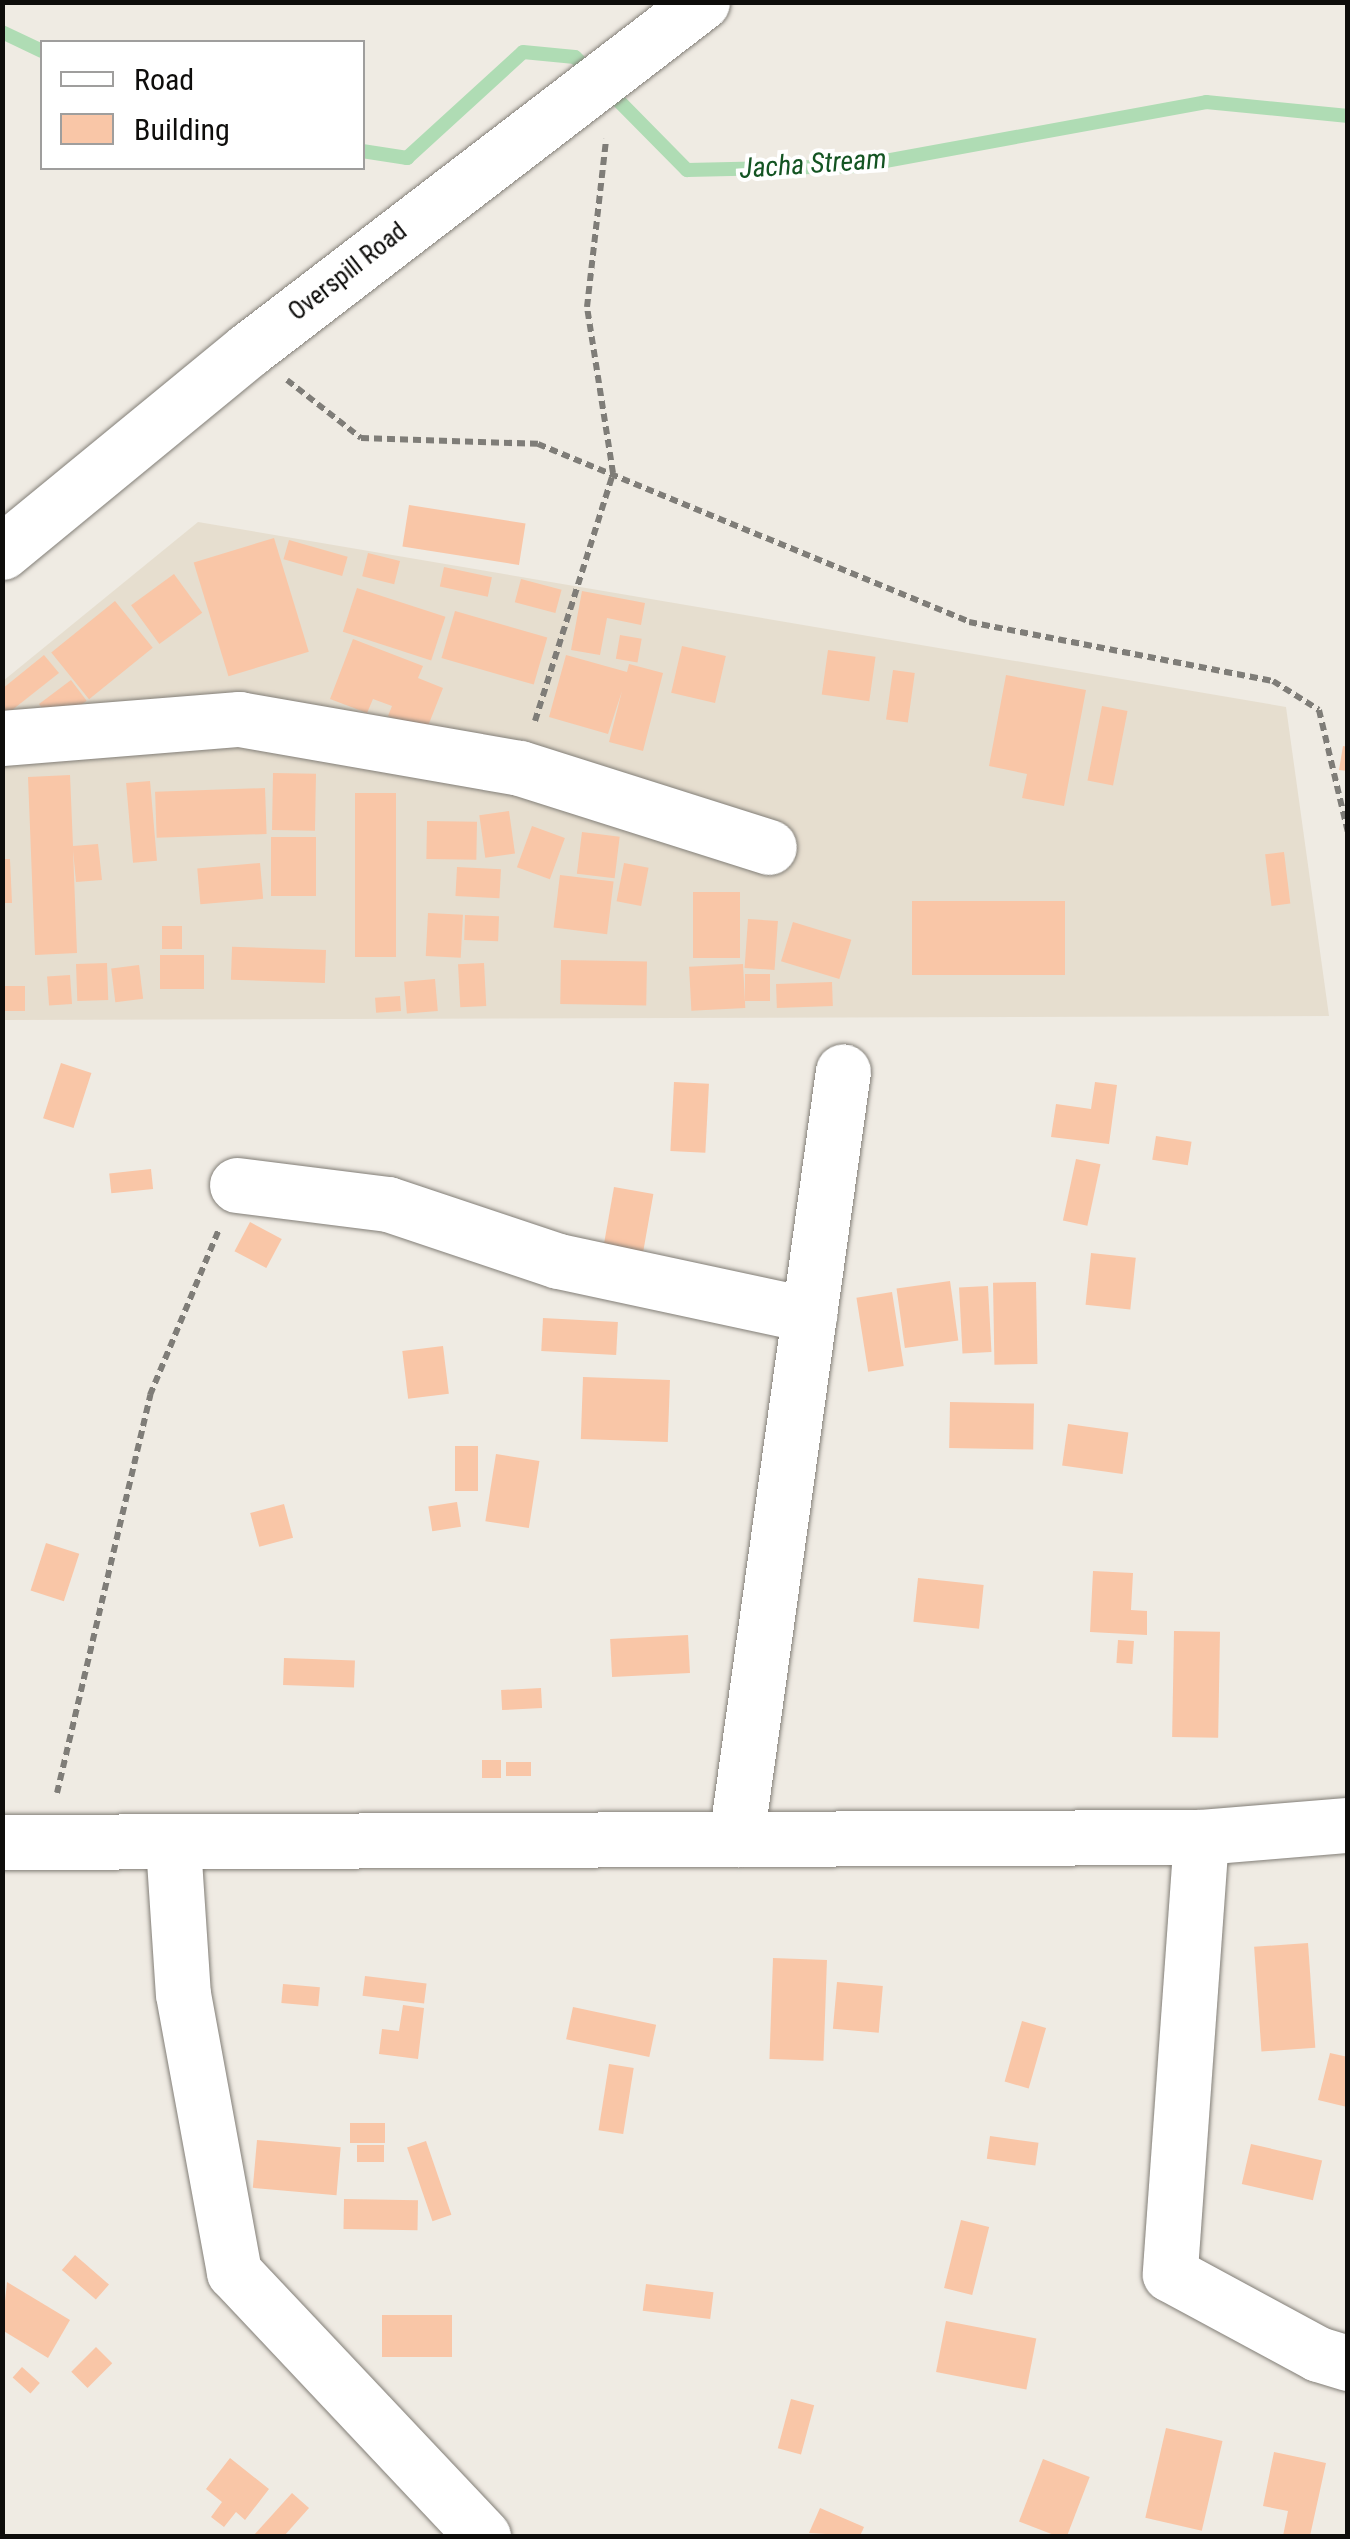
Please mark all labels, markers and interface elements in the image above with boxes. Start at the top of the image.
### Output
legend [40,40,365,170]
text: Road [134,62,194,97]
text: Building [134,112,230,147]
water label: Jacha Stream [738,142,888,186]
street label: Overspill Road [283,217,413,327]

